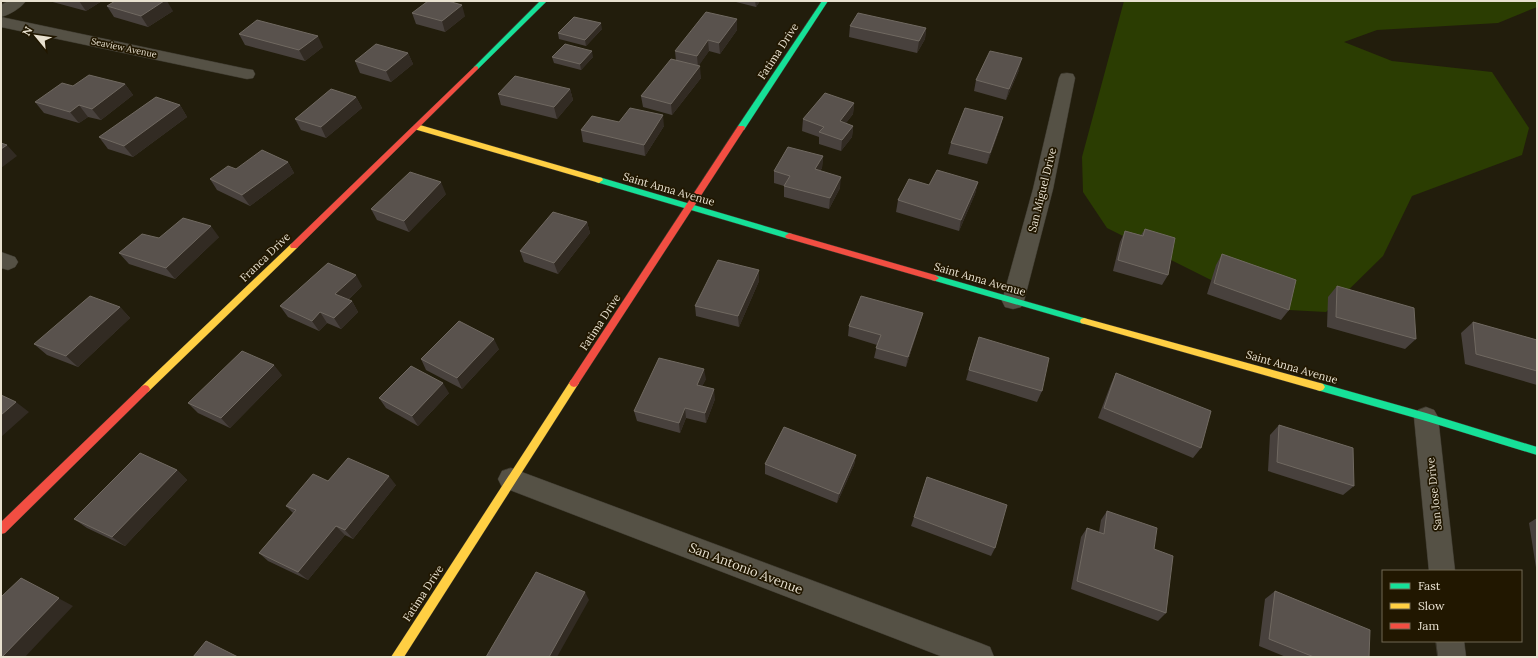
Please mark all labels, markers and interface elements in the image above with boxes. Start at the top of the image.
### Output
north arrow [16,16,56,56]
street label: Fatima Drive [755,20,801,82]
text: N [19,24,36,38]
street label: Seaview Avenue [90,35,158,60]
street label: San Miguel Drive [1025,146,1059,234]
street label: Saint Anna Avenue [621,169,717,209]
street label: Franca Drive [237,229,293,285]
street label: Saint Anna Avenue [932,259,1028,299]
street label: Fatima Drive [577,291,623,353]
street label: Saint Anna Avenue [1244,347,1340,387]
street label: San Jose Drive [1423,457,1445,531]
street label: San Antonio Avenue [686,539,805,598]
street label: Fatima Drive [400,562,446,624]
legend [1382,570,1522,642]
text: Fast [1418,578,1441,593]
text: Slow [1418,598,1445,613]
text: Jam [1417,618,1439,633]

